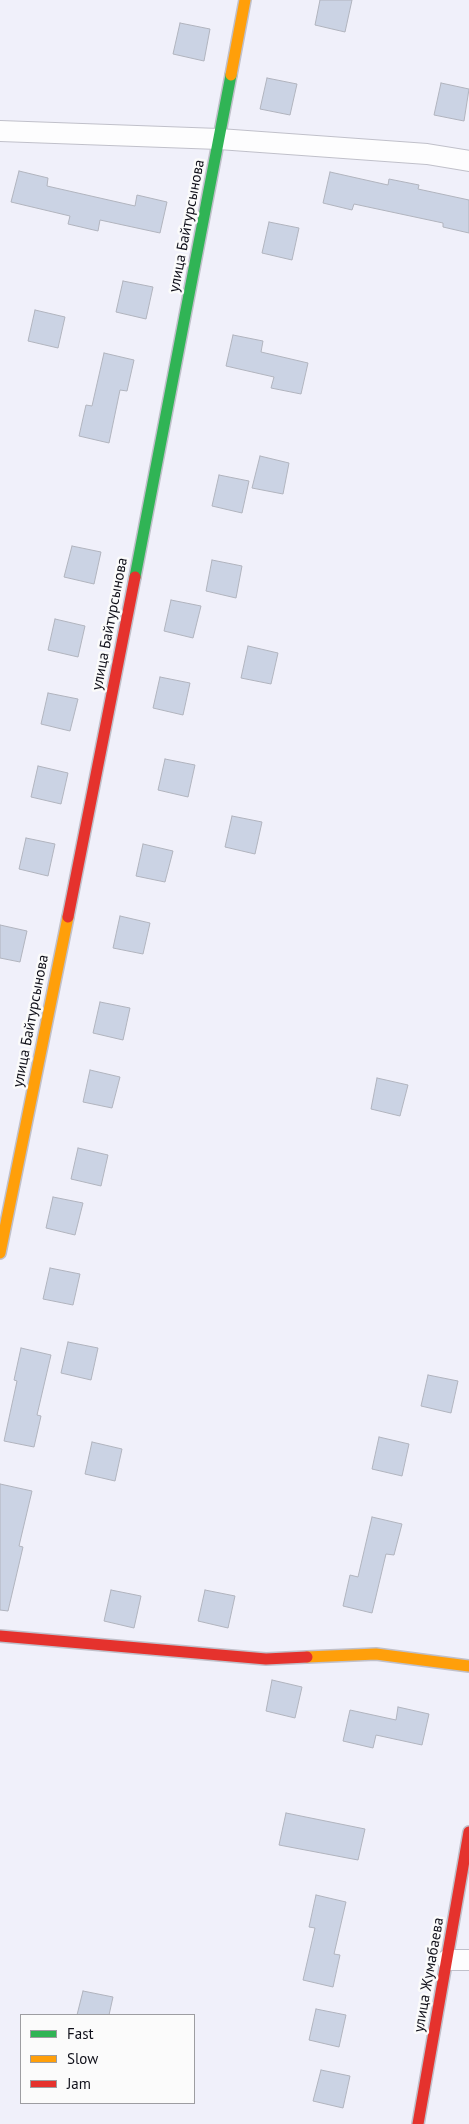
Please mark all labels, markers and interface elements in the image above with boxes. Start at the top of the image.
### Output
street label: улица Байтурсынова [165,158,209,294]
street label: улица Байтурсынова [88,556,132,692]
street label: улица Байтурсынова [9,953,53,1089]
street label: улица Жумабаева [410,1916,448,2034]
legend [20,2014,195,2104]
text: Fast [67,2024,94,2043]
text: Slow [67,2049,98,2068]
text: Jam [67,2074,91,2093]

